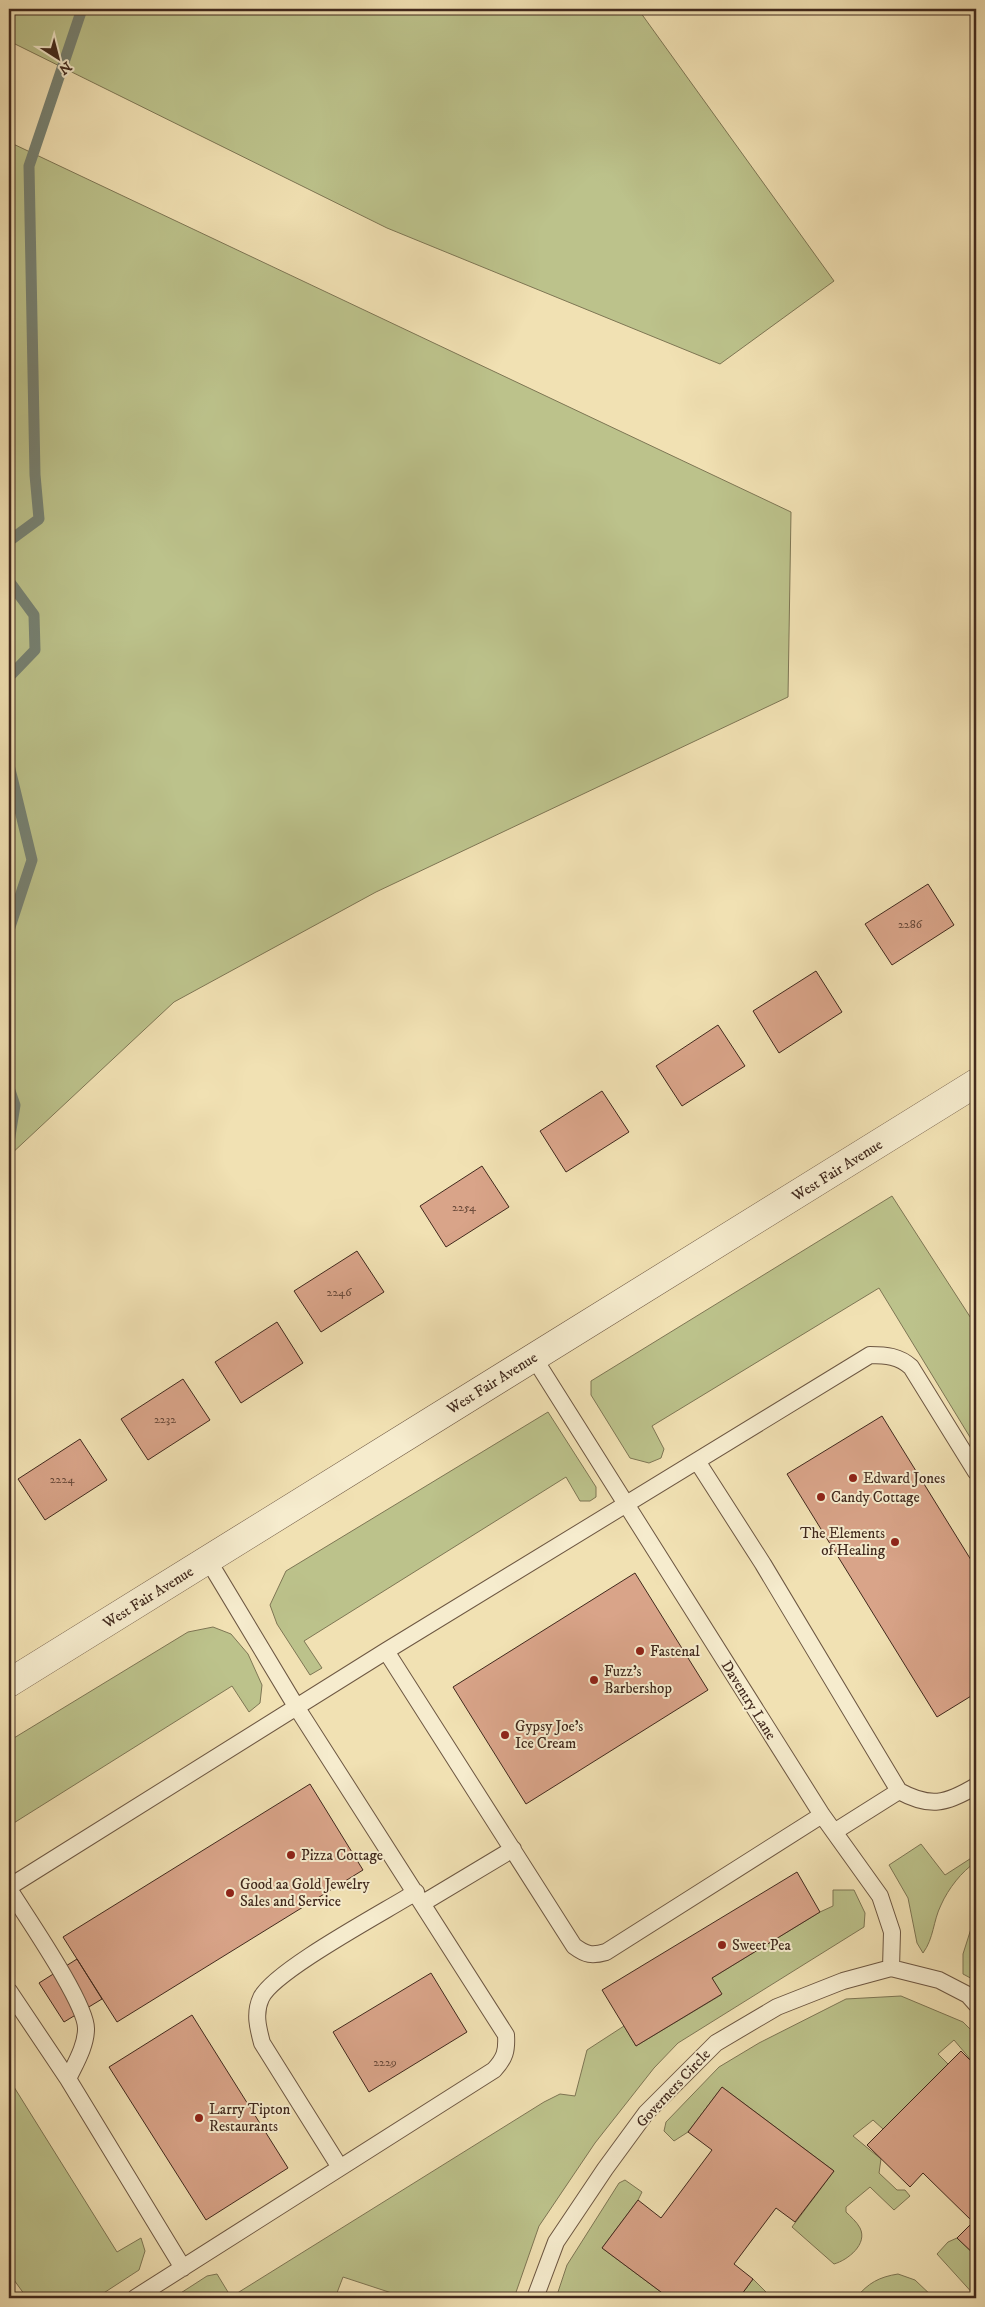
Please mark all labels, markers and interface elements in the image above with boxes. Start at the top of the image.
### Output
north arrow [32,32,82,82]
text: N [55,57,75,79]
house number: 2286 [898,917,923,932]
street label: West Fair Avenue [788,1135,886,1206]
house number: 2254 [452,1200,477,1215]
house number: 2246 [327,1285,352,1300]
street label: West Fair Avenue [443,1348,541,1419]
house number: 2232 [154,1412,176,1427]
place label: Edward Jones [863,1469,945,1488]
house number: 2224 [50,1472,75,1487]
marker: Edward Jones [847,1472,859,1484]
place label: Candy Cottage [831,1488,920,1507]
marker: Candy Cottage [815,1491,827,1503]
place label: The Elements of Healing [800,1524,886,1560]
marker: The Elements of Healing [889,1536,901,1548]
street label: West Fair Avenue [99,1562,197,1633]
place label: Fastenal [650,1642,700,1661]
marker: Fastenal [634,1645,646,1657]
street label: Daventry Lane [717,1657,780,1743]
place label: Fuzz's Barbershop [604,1662,672,1698]
marker: Fuzz's Barbershop [588,1674,600,1686]
place label: Gypsy Joe's Ice Cream [515,1717,583,1753]
marker: Gypsy Joe's Ice Cream [499,1729,511,1741]
place label: Pizza Cottage [301,1846,383,1865]
marker: Pizza Cottage [285,1849,297,1861]
place label: Good aa Gold Jewelry Sales and Service [240,1875,370,1911]
marker: Good aa Gold Jewelry Sales and Service [224,1887,236,1899]
place label: Sweet Pea [732,1936,791,1955]
marker: Sweet Pea [716,1939,728,1951]
street label: Governers Circle [632,2045,715,2132]
house number: 2229 [373,2055,397,2070]
place label: Larry Tipton Restaurants [209,2100,290,2136]
marker: Larry Tipton Restaurants [193,2112,205,2124]

